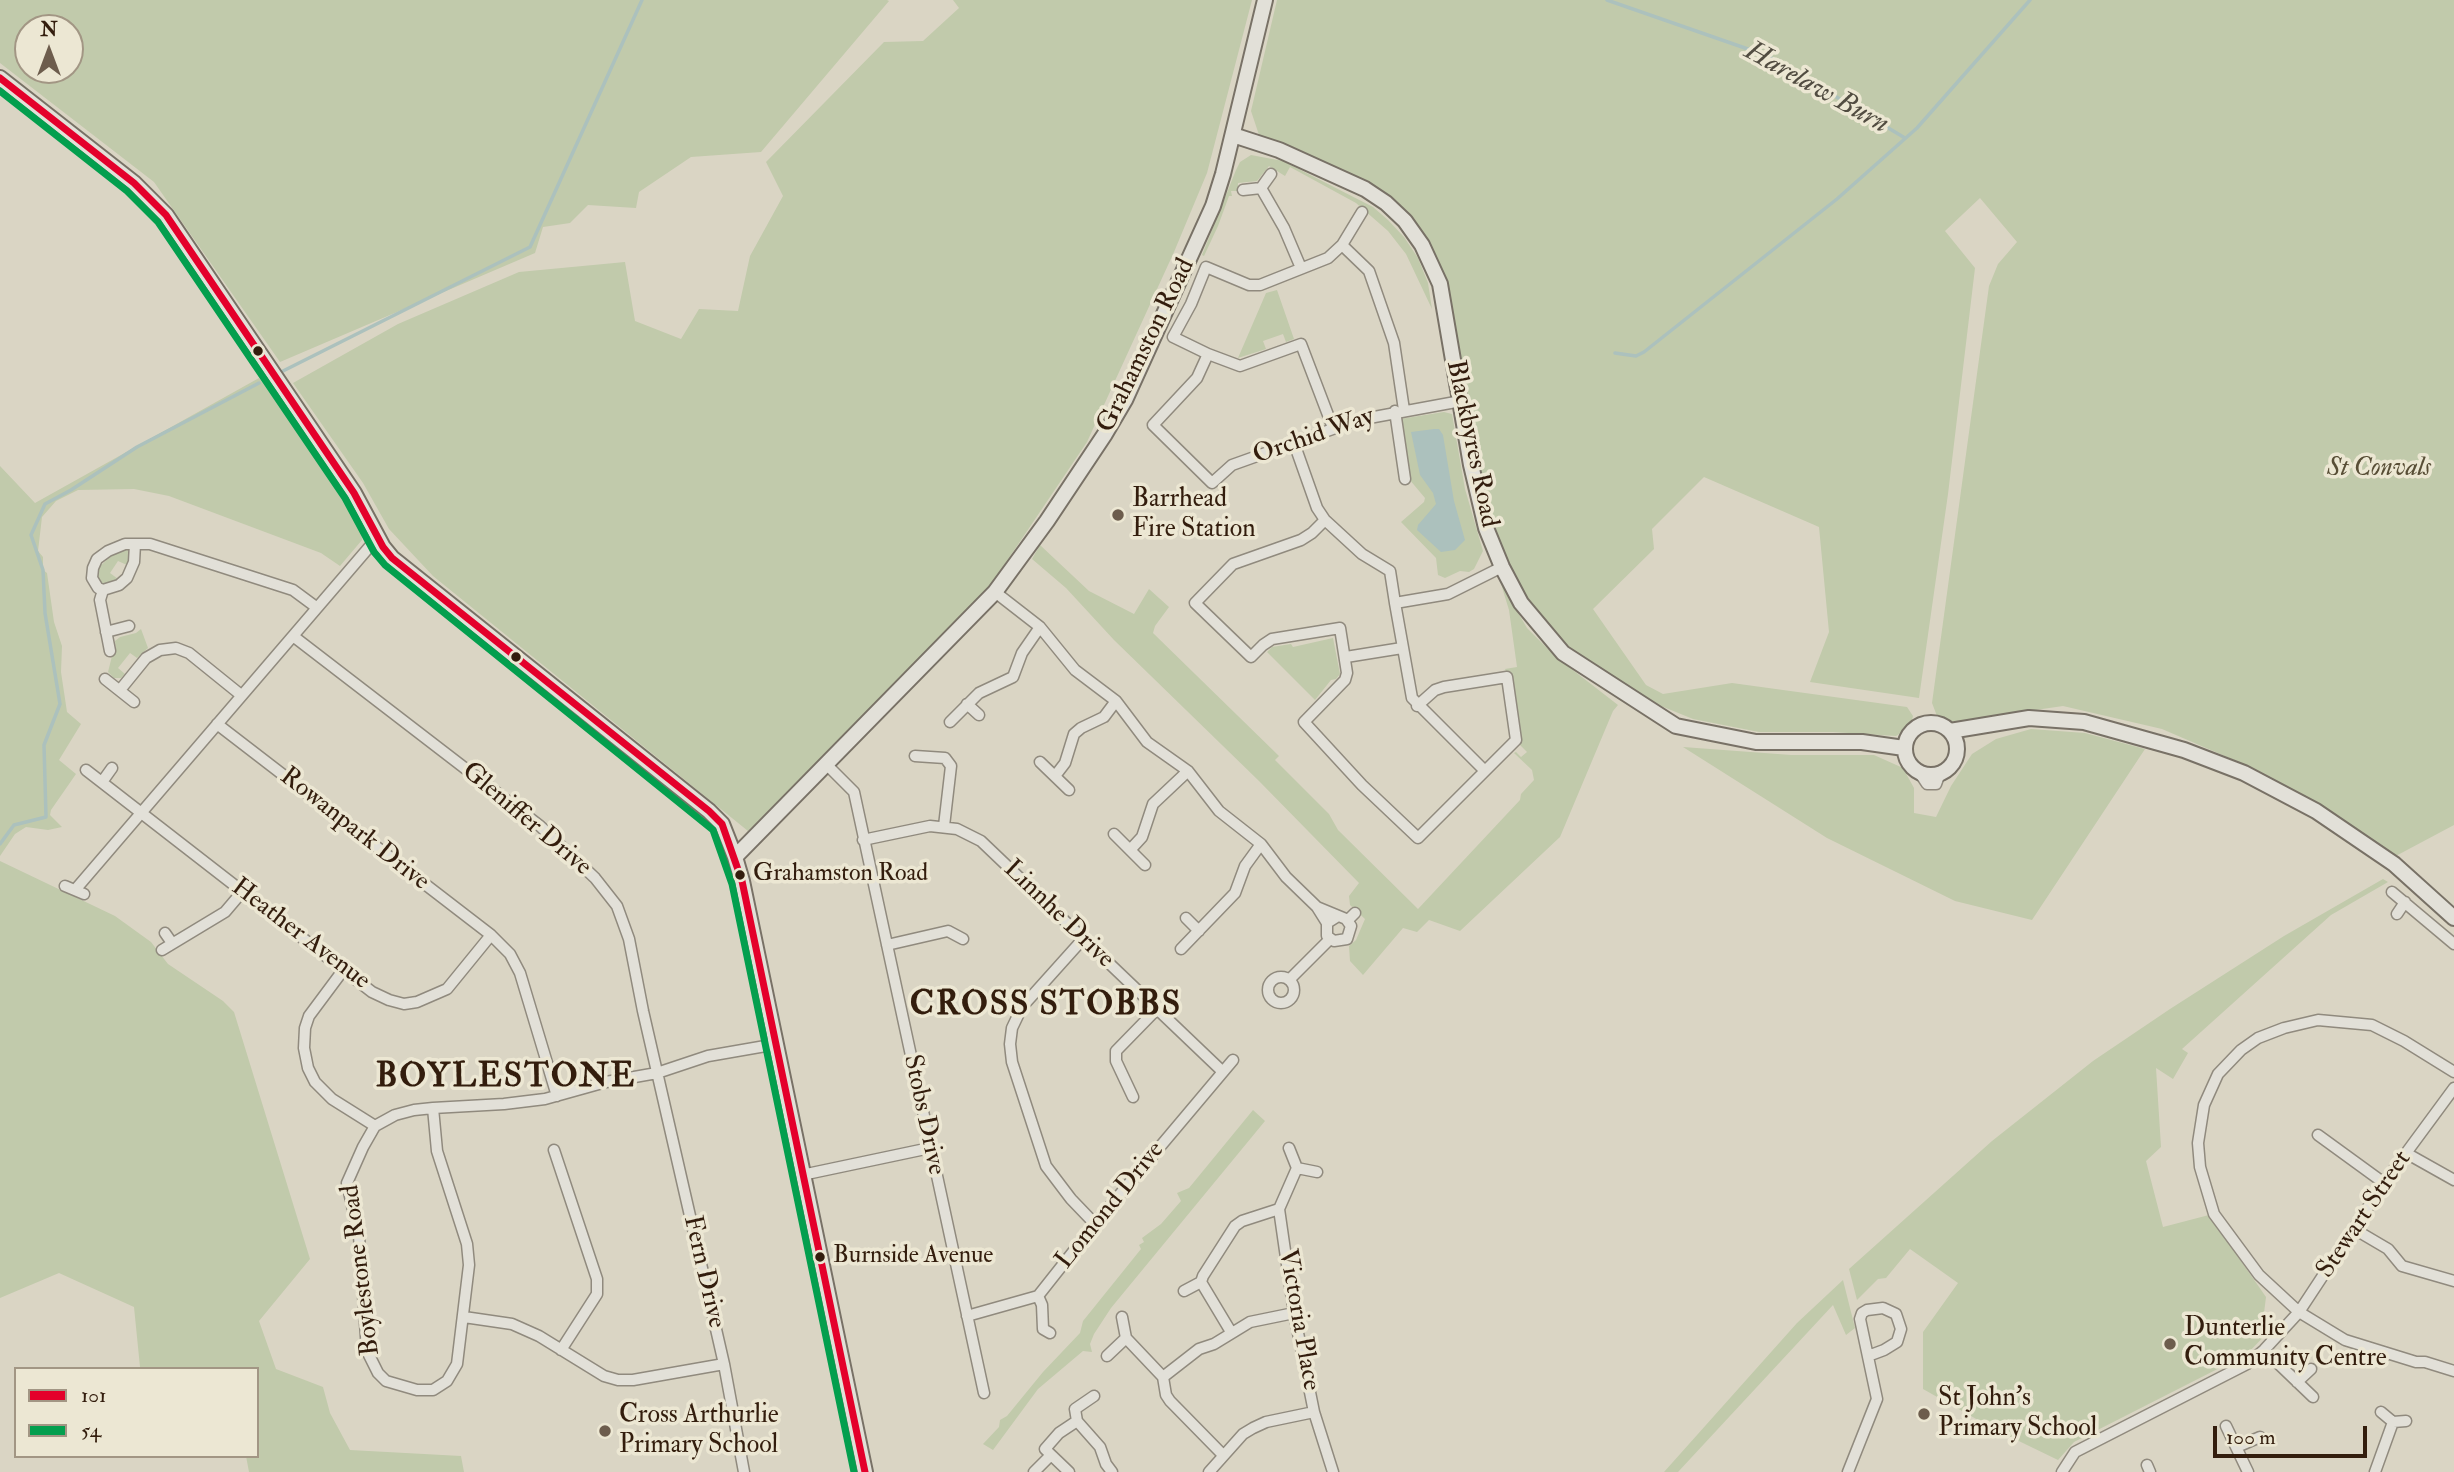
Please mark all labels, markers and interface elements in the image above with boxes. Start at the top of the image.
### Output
north arrow [14,14,84,84]
text: N [40,18,58,42]
water label: Harelaw Burn [1738,36,1894,142]
street label: Grahamston Road [1091,254,1203,438]
unlabelled marker [251,344,265,358]
street label: Blackbyres Road [1438,358,1504,530]
street label: Orchid Way [1249,402,1379,472]
park label: St Convals [2327,453,2431,485]
place label: Barrhead Fire Station [1132,484,1256,546]
marker: Barrhead Fire Station [1110,507,1126,523]
unlabelled marker [509,650,523,664]
street label: Gleniffer Drive [455,757,597,883]
street label: Rowanpark Drive [273,762,435,898]
street label: Linnhe Drive [996,854,1120,976]
place label: Grahamston Road [753,861,928,889]
marker: Grahamston Road [733,868,747,882]
street label: Heather Avenue [224,873,376,997]
district label: CROSS STOBBS [911,987,1181,1027]
street label: Stobs Drive [895,1052,951,1178]
district label: BOYLESTONE [377,1059,635,1099]
street label: Lomond Drive [1050,1136,1172,1276]
street label: Stewart Street [2311,1145,2419,1285]
street label: Boylestone Road [336,1183,388,1357]
street label: Fern Drive [675,1213,731,1331]
place label: Burnside Avenue [833,1243,993,1271]
street label: Victoria Place [1270,1247,1326,1393]
marker: Burnside Avenue [813,1250,827,1264]
place label: Dunterlie Community Centre [2184,1313,2387,1374]
marker: Dunterlie Community Centre [2162,1336,2178,1352]
legend [14,1367,259,1458]
text: 101 [81,1382,107,1409]
place label: St John's Primary School [1938,1383,2097,1444]
place label: Cross Arthurlie Primary School [619,1400,779,1462]
marker: St John's Primary School [1916,1406,1932,1422]
scale bar [2216,1412,2370,1456]
text: 54 [81,1417,101,1444]
marker: Cross Arthurlie Primary School [597,1423,613,1439]
text: 100 m [2226,1424,2276,1451]

